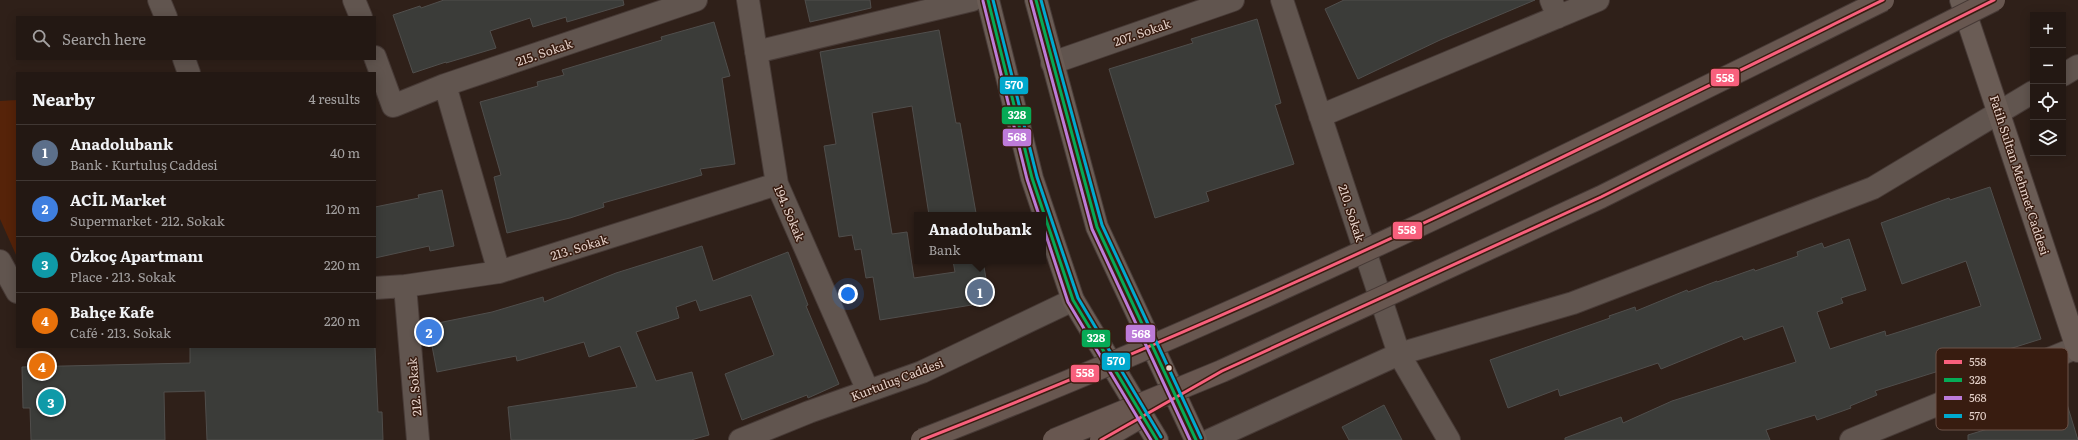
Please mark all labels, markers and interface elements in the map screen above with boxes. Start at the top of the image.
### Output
map controls [2030,12,2066,156]
button: + [2030,12,2066,48]
street label: 207. Sokak [1111,14,1174,50]
search box [16,16,376,60]
icon: search [30,27,52,49]
text: Search here [62,27,146,50]
street label: 215. Sokak [513,34,575,70]
button: − [2030,48,2066,84]
line badge: 558 [1710,68,1740,87]
text: 558 [1716,69,1735,85]
line badge: 570 [999,76,1029,95]
text: 570 [1005,76,1023,92]
button: locate [2030,84,2066,120]
text: Nearby [32,86,95,111]
text: 4 results [309,89,360,108]
street label: Fatih Sultan Mehmet Caddesi [1986,93,2054,257]
line badge: 328 [1001,106,1032,125]
text: 328 [1008,106,1027,122]
button: layers [2030,120,2066,156]
line badge: 568 [1002,128,1032,147]
text: 568 [1008,128,1027,144]
text: Anadolubank [70,132,173,155]
text: 1 [42,143,48,162]
text: 40 m [330,143,360,162]
text: Bank · Kurtuluş Caddesi [70,155,218,174]
street label: 194. Sokak [770,182,810,244]
street label: 210. Sokak [1334,182,1370,245]
text: ACİL Market [70,188,166,211]
text: 2 [42,199,48,218]
text: 120 m [325,199,360,218]
text: Supermarket · 212. Sokak [70,211,225,230]
popup [914,212,1046,264]
text: Anadolubank [928,217,1032,240]
line badge: 558 [1392,221,1423,240]
text: 558 [1398,221,1417,237]
street label: 213. Sokak [548,230,610,264]
text: Bank [928,240,960,259]
text: Özkoç Apartmanı [70,244,203,267]
text: 3 [41,255,49,274]
text: 220 m [324,255,360,274]
text: Place · 213. Sokak [70,267,176,286]
pin: 1 [967,277,993,307]
your location [838,284,858,304]
text: Bahçe Kafe [70,300,154,323]
text: 4 [41,311,49,330]
text: 220 m [324,311,360,330]
pin: 2 [416,317,442,347]
text: Café · 213. Sokak [70,323,171,342]
line badge: 568 [1125,324,1156,343]
text: 568 [1132,325,1151,341]
line badge: 328 [1081,329,1111,348]
text: 328 [1087,329,1106,345]
legend [1936,348,2068,430]
pin: 4 [29,351,55,381]
line badge: 570 [1101,352,1131,371]
text: 570 [1107,352,1125,368]
street label: Kurtuluş Caddesi [848,353,946,405]
text: 558 [1969,353,1986,369]
street label: 212. Sokak [402,356,426,417]
unlabelled marker [1164,363,1174,373]
line badge: 558 [1070,364,1100,383]
text: 558 [1076,364,1095,380]
text: 328 [1969,371,1986,387]
pin: 3 [38,387,64,417]
text: 568 [1969,389,1987,405]
text: 570 [1969,407,1986,423]

